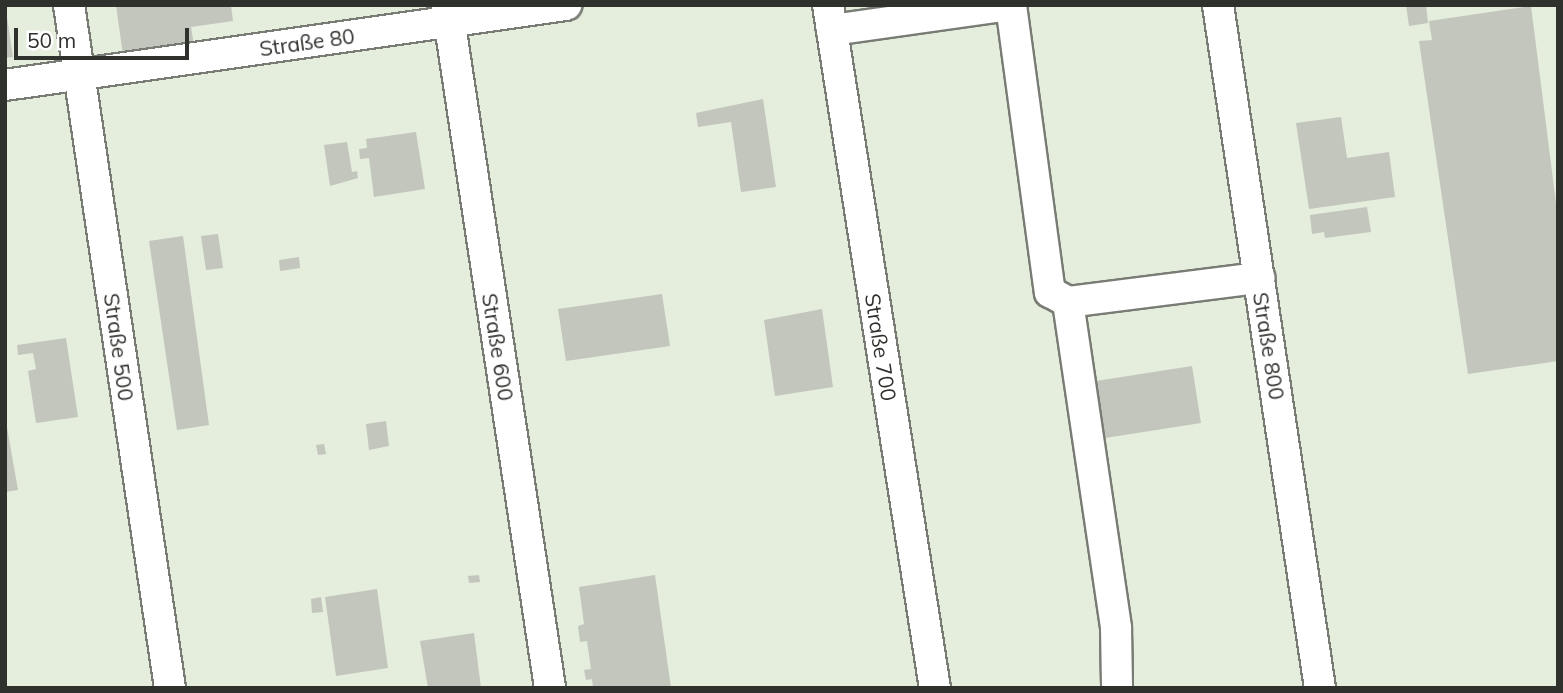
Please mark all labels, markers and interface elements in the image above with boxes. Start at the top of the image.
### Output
scale bar [18,14,192,58]
street label: Straße 80 [258,23,356,61]
text: 50 m [27,27,76,53]
street label: Straße 800 [1248,290,1290,402]
street label: Straße 600 [477,291,519,403]
street label: Straße 700 [860,291,902,403]
street label: Straße 500 [99,292,139,402]

